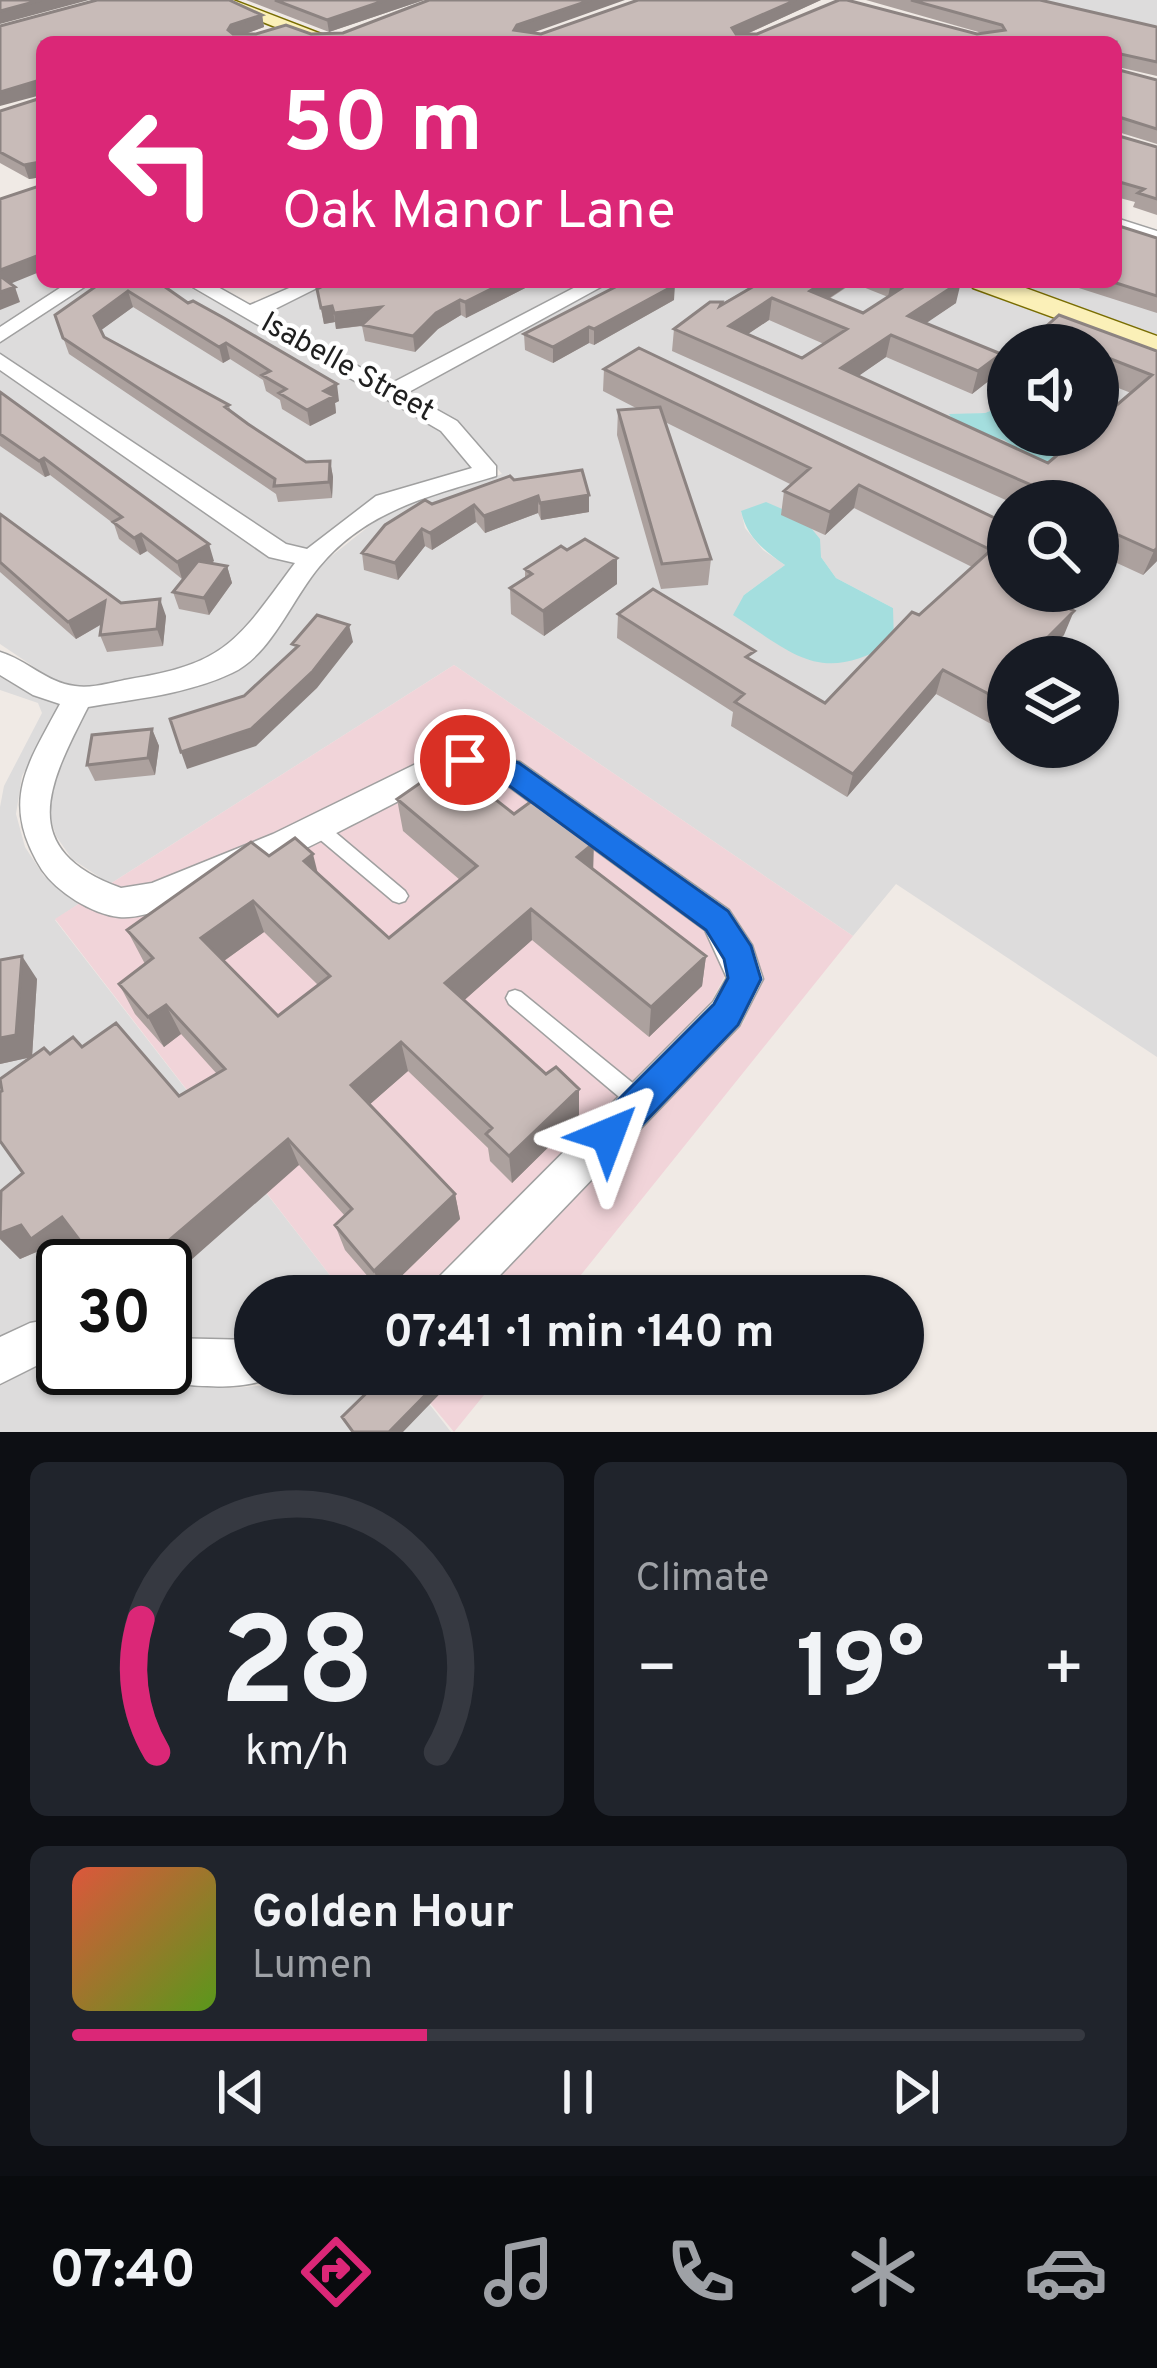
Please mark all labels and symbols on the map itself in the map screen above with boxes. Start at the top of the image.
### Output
street label: Isabelle Street [254,305,440,431]
pin [414,709,516,811]
position arrow [545,1072,671,1198]
speed limit sign: 30 [36,1239,192,1395]

